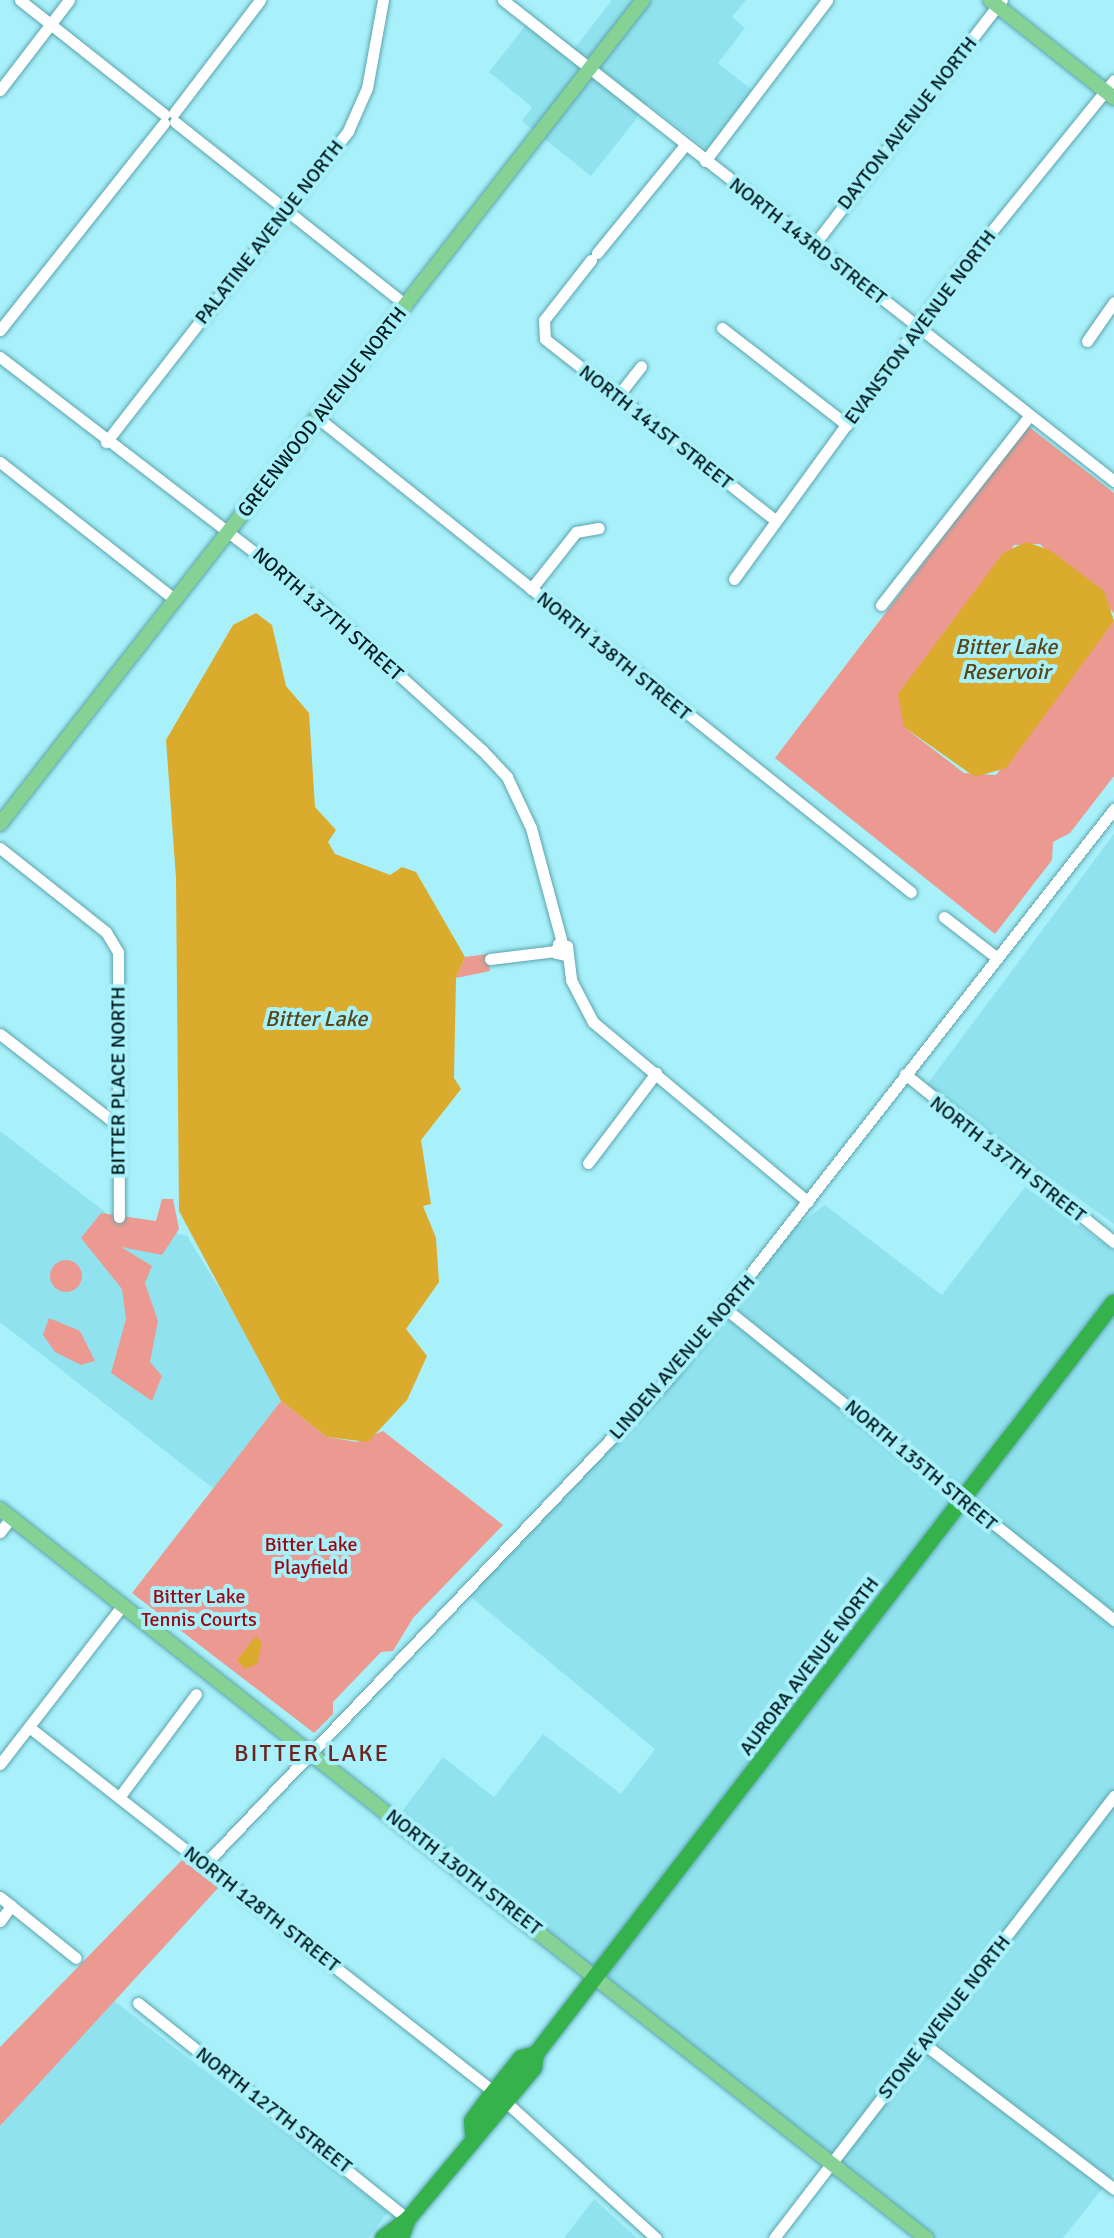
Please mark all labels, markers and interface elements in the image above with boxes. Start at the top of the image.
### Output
street label: DAYTON AVENUE NORTH [832,32,982,214]
street label: PALATINE AVENUE NORTH [190,135,348,329]
street label: NORTH 143RD STREET [725,172,891,310]
street label: EVANSTON AVENUE NORTH [839,225,1001,429]
street label: GREENWOOD AVENUE NORTH [232,302,412,522]
street label: NORTH 141ST STREET [574,360,738,494]
street label: NORTH 137TH STREET [248,542,408,686]
street label: NORTH 138TH STREET [532,586,696,726]
water label: Bitter Lake Reservoir [955,633,1057,684]
street label: BITTER PLACE NORTH [106,986,130,1176]
water label: Bitter Lake [265,1006,367,1032]
street label: NORTH 137TH STREET [925,1091,1091,1227]
street label: LINDEN AVENUE NORTH [604,1270,760,1444]
street label: NORTH 135TH STREET [840,1394,1002,1536]
park label: Bitter Lake Playfield [264,1533,358,1580]
street label: AURORA AVENUE NORTH [734,1572,884,1760]
park label: Bitter Lake Tennis Courts [141,1584,257,1631]
district label: BITTER LAKE [234,1740,390,1768]
street label: NORTH 130TH STREET [381,1804,547,1940]
street label: NORTH 128TH STREET [179,1841,345,1977]
street label: STONE AVENUE NORTH [873,1930,1015,2104]
street label: NORTH 127TH STREET [191,2042,357,2178]

